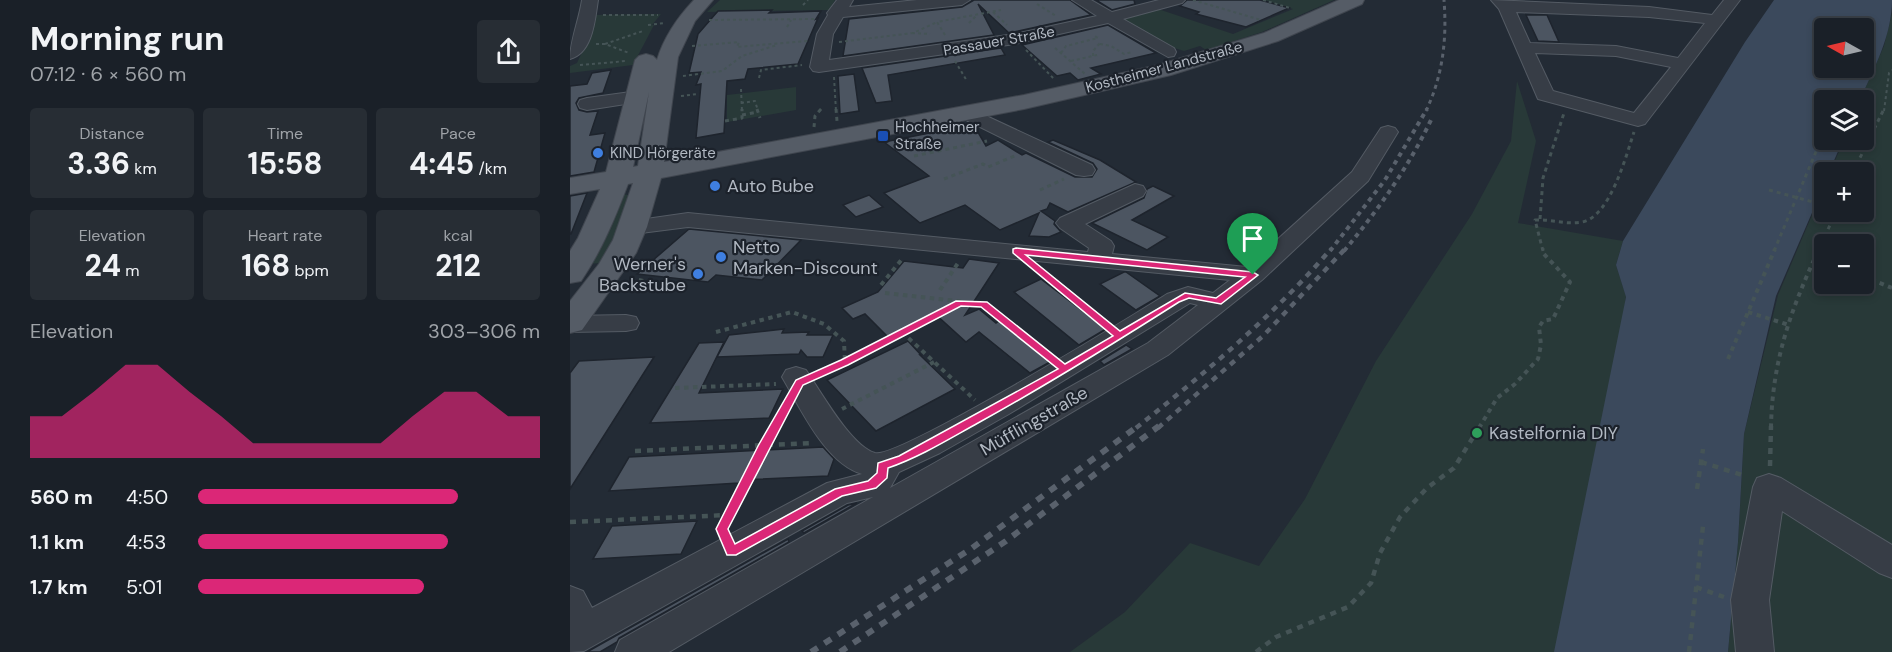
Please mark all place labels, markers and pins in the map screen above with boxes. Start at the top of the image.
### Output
place label: Hochheimer Straße [895,117,980,154]
marker: Hochheimer Straße [876,129,890,143]
place label: KIND Hörgeräte [610,143,716,163]
marker: KIND Hörgeräte [591,146,605,160]
place label: Auto Bube [727,174,814,198]
marker: Auto Bube [708,179,722,193]
pin [1227,213,1278,275]
place label: Netto Marken-Discount [733,235,878,280]
marker: Netto Marken-Discount [714,250,728,264]
place label: Werner's Backstube [599,252,686,297]
marker: Werner's Backstube [691,267,705,281]
place label: Kastelfornia DIY [1489,421,1619,445]
marker: Kastelfornia DIY [1470,426,1484,440]

